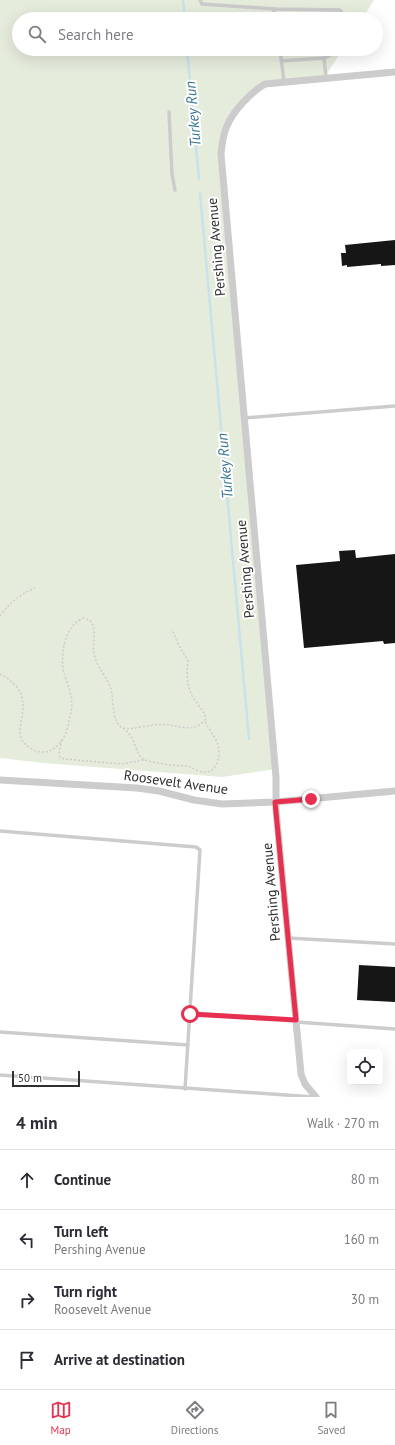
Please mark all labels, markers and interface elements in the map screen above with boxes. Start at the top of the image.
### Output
search box [12,12,383,56]
icon: search [26,23,48,45]
text: Search here [58,25,134,44]
water label: Turkey Run [180,80,205,148]
street label: Pershing Avenue [203,197,229,297]
water label: Turkey Run [212,432,237,500]
street label: Pershing Avenue [232,519,258,619]
street label: Roosevelt Avenue [123,766,229,798]
route end [302,790,320,808]
street label: Pershing Avenue [258,842,284,942]
route start [181,1005,199,1023]
map controls [347,1049,383,1085]
button: locate [347,1049,383,1085]
scale bar [12,1069,80,1088]
text: 50 m [18,1071,42,1085]
text: 4 min [16,1112,57,1134]
text: Walk · 270 m [307,1115,379,1132]
icon: ahead [16,1169,38,1191]
text: Continue [54,1170,111,1189]
text: 80 m [351,1171,379,1188]
text: Turn left [54,1222,108,1241]
icon: left [16,1229,38,1251]
text: 160 m [344,1231,379,1248]
text: Pershing Avenue [54,1241,146,1258]
text: Turn right [54,1282,117,1301]
icon: right [16,1289,38,1311]
text: 30 m [351,1291,379,1308]
text: Roosevelt Avenue [54,1301,151,1318]
icon: arrive [16,1349,38,1371]
text: Arrive at destination [54,1350,185,1369]
tab: Map [50,1399,72,1437]
tab: Directions [171,1399,218,1437]
tab: Saved [317,1399,345,1437]

